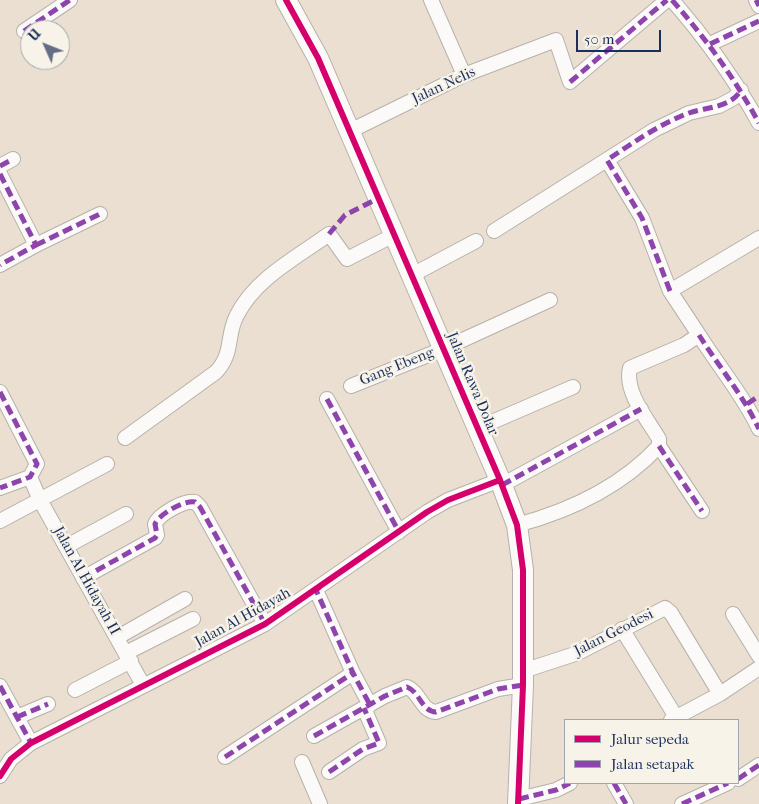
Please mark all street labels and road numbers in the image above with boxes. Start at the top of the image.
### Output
street label: Jalan Nelis [409,64,479,108]
street label: Jalan Rawa Dolar [442,330,502,438]
street label: Gang Ebeng [357,344,437,390]
street label: Jalan Al Hidayah II [49,524,123,638]
street label: Jalan Al Hidayah [192,584,294,652]
street label: Jalan Geodesi [571,605,657,661]

